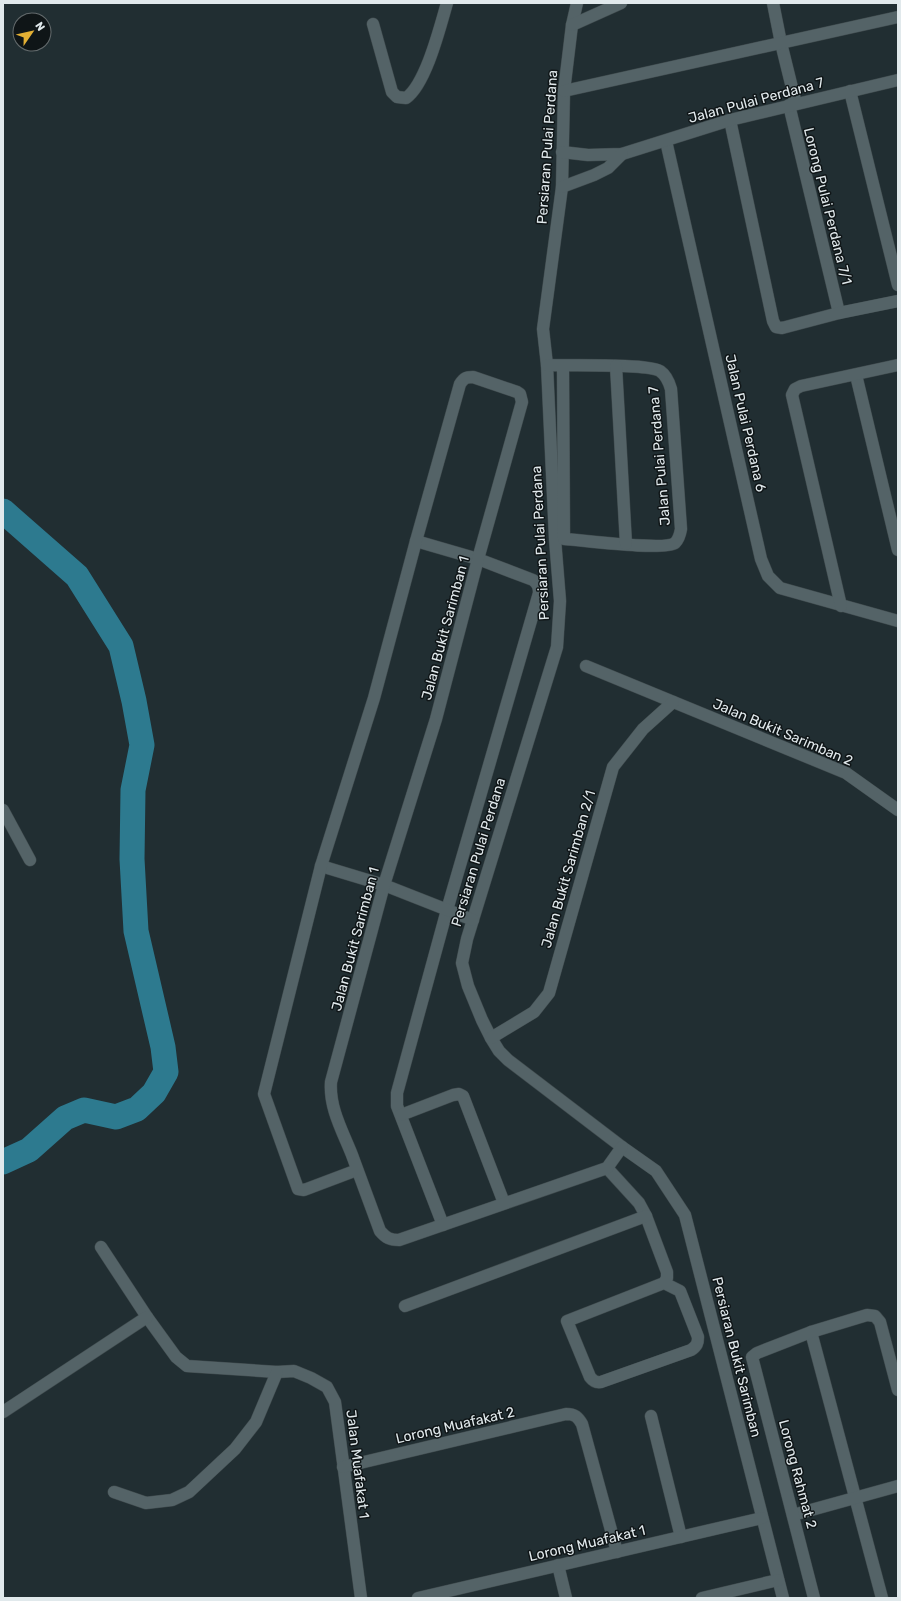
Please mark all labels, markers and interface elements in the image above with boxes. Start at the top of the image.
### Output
north arrow [12,12,52,52]
text: N [32,20,48,34]
street label: Persiaran Pulai Perdana [534,69,561,225]
street label: Jalan Pulai Perdana 7 [686,74,826,127]
street label: Lorong Pulai Perdana 7/1 [800,126,855,286]
street label: Jalan Pulai Perdana 6 [721,352,770,494]
street label: Jalan Pulai Perdana 7 [645,386,674,526]
street label: Persiaran Pulai Perdana [528,465,553,621]
street label: Jalan Bukit Sarimban 1 [418,554,473,702]
street label: Jalan Bukit Sarimban 2 [710,695,855,770]
street label: Persiaran Pulai Perdana [448,776,509,929]
street label: Jalan Bukit Sarimban 2/1 [538,788,599,950]
street label: Jalan Bukit Sarimban 1 [328,865,383,1013]
street label: Persiaran Bukit Sarimban [708,1275,765,1439]
street label: Lorong Muafakat 2 [394,1404,516,1447]
street label: Jalan Muafakat 1 [342,1409,373,1519]
street label: Lorong Rahmat 2 [775,1418,820,1530]
street label: Lorong Muafakat 1 [527,1522,647,1565]

